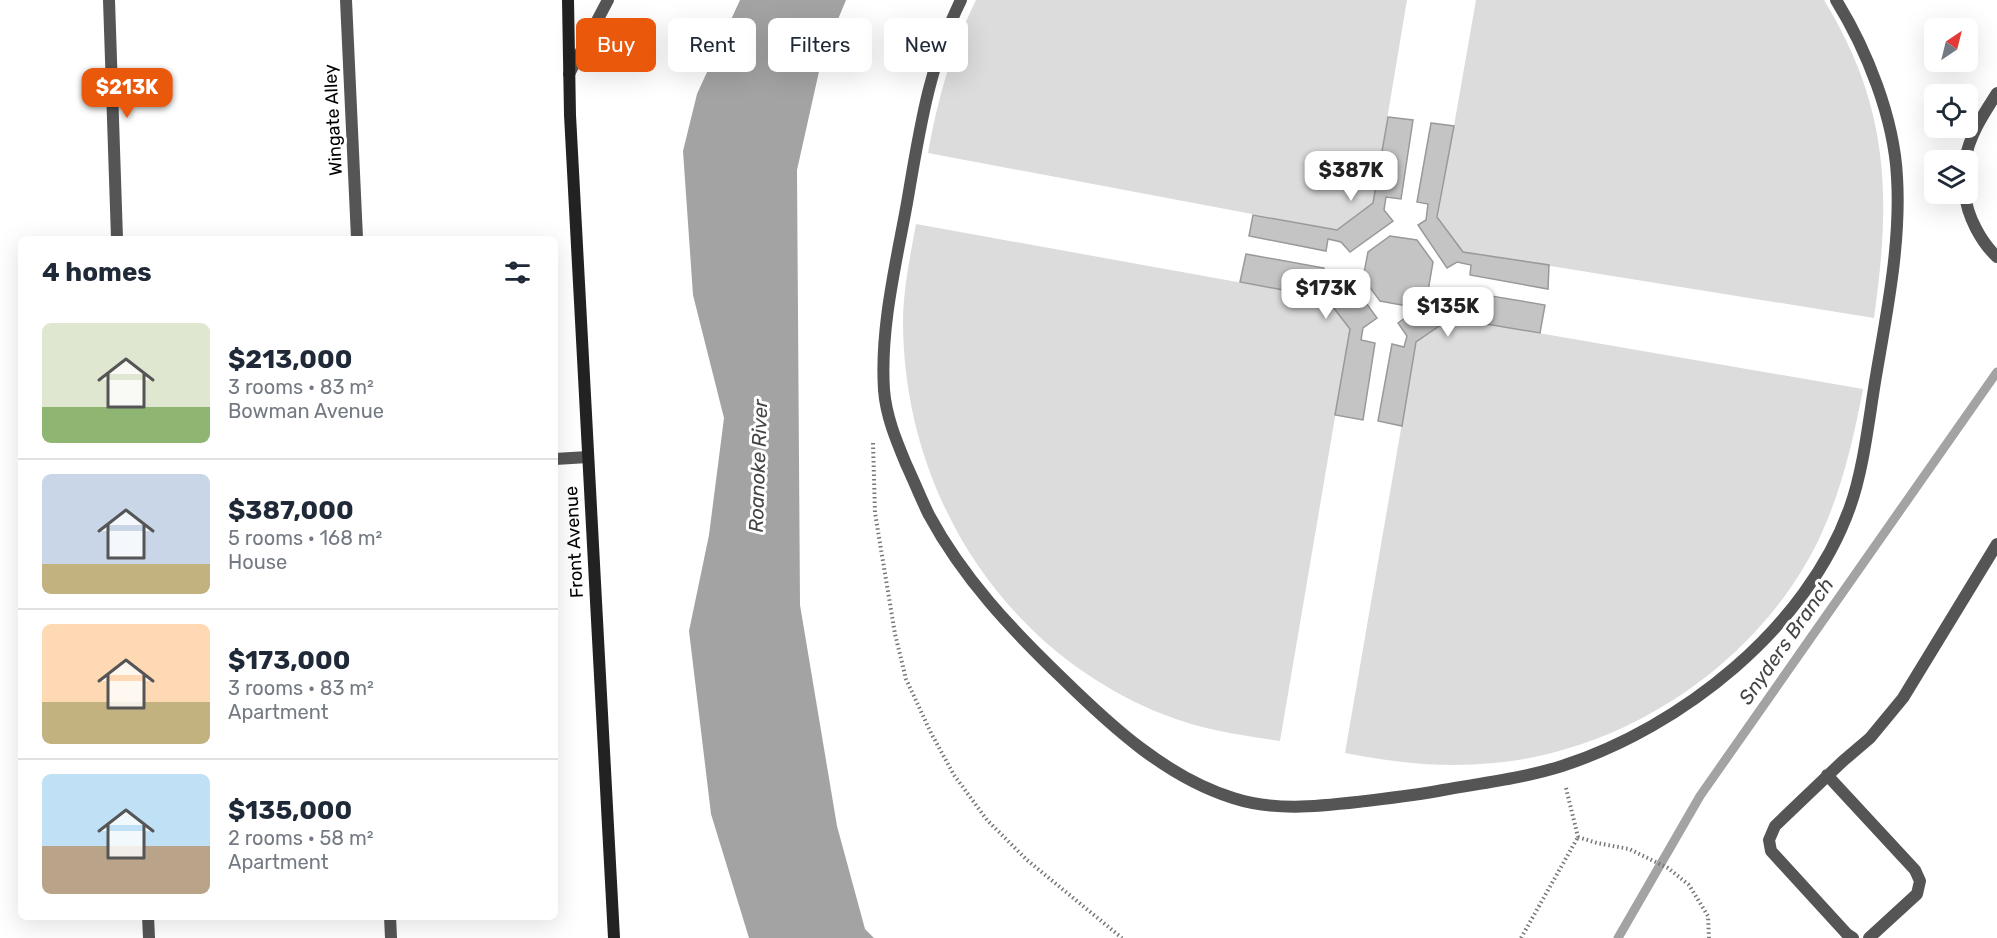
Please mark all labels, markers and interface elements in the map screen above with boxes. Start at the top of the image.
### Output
chip: Buy [576,18,656,72]
chip: Rent [668,18,756,72]
chip: Filters [768,18,872,72]
chip: New [884,18,968,72]
north arrow [1924,18,1978,72]
map controls [1924,18,1978,204]
street label: Wingate Alley [319,64,347,176]
pin: $213K [85,68,169,119]
text: $213K [96,75,158,99]
button: locate [1924,84,1978,138]
button: layers [1924,150,1978,204]
pin: $387K [1309,151,1393,202]
text: $387K [1319,158,1383,182]
icon: filters [501,256,534,289]
text: 4 homes [42,257,152,288]
pin: $173K [1284,269,1368,320]
text: $173K [1295,276,1357,300]
pin: $135K [1406,287,1490,338]
text: $135K [1417,294,1479,318]
text: $213,000 [228,344,352,375]
icon: home [90,347,162,419]
text: 3 rooms · 83 m² [228,375,374,399]
water label: Roanoke River [744,398,772,533]
text: Bowman Avenue [228,399,384,423]
street label: Front Avenue [560,485,588,599]
text: $387,000 [228,495,354,526]
icon: home [90,498,162,570]
text: 5 rooms · 168 m² [228,526,382,550]
text: House [228,550,287,574]
water label: Snyders Branch [1733,573,1839,709]
text: $173,000 [228,645,350,676]
icon: home [90,648,162,720]
text: 3 rooms · 83 m² [228,676,374,700]
text: Apartment [228,700,329,724]
text: $135,000 [228,795,352,826]
icon: home [90,798,162,870]
text: 2 rooms · 58 m² [228,826,374,850]
text: Apartment [228,850,329,874]

